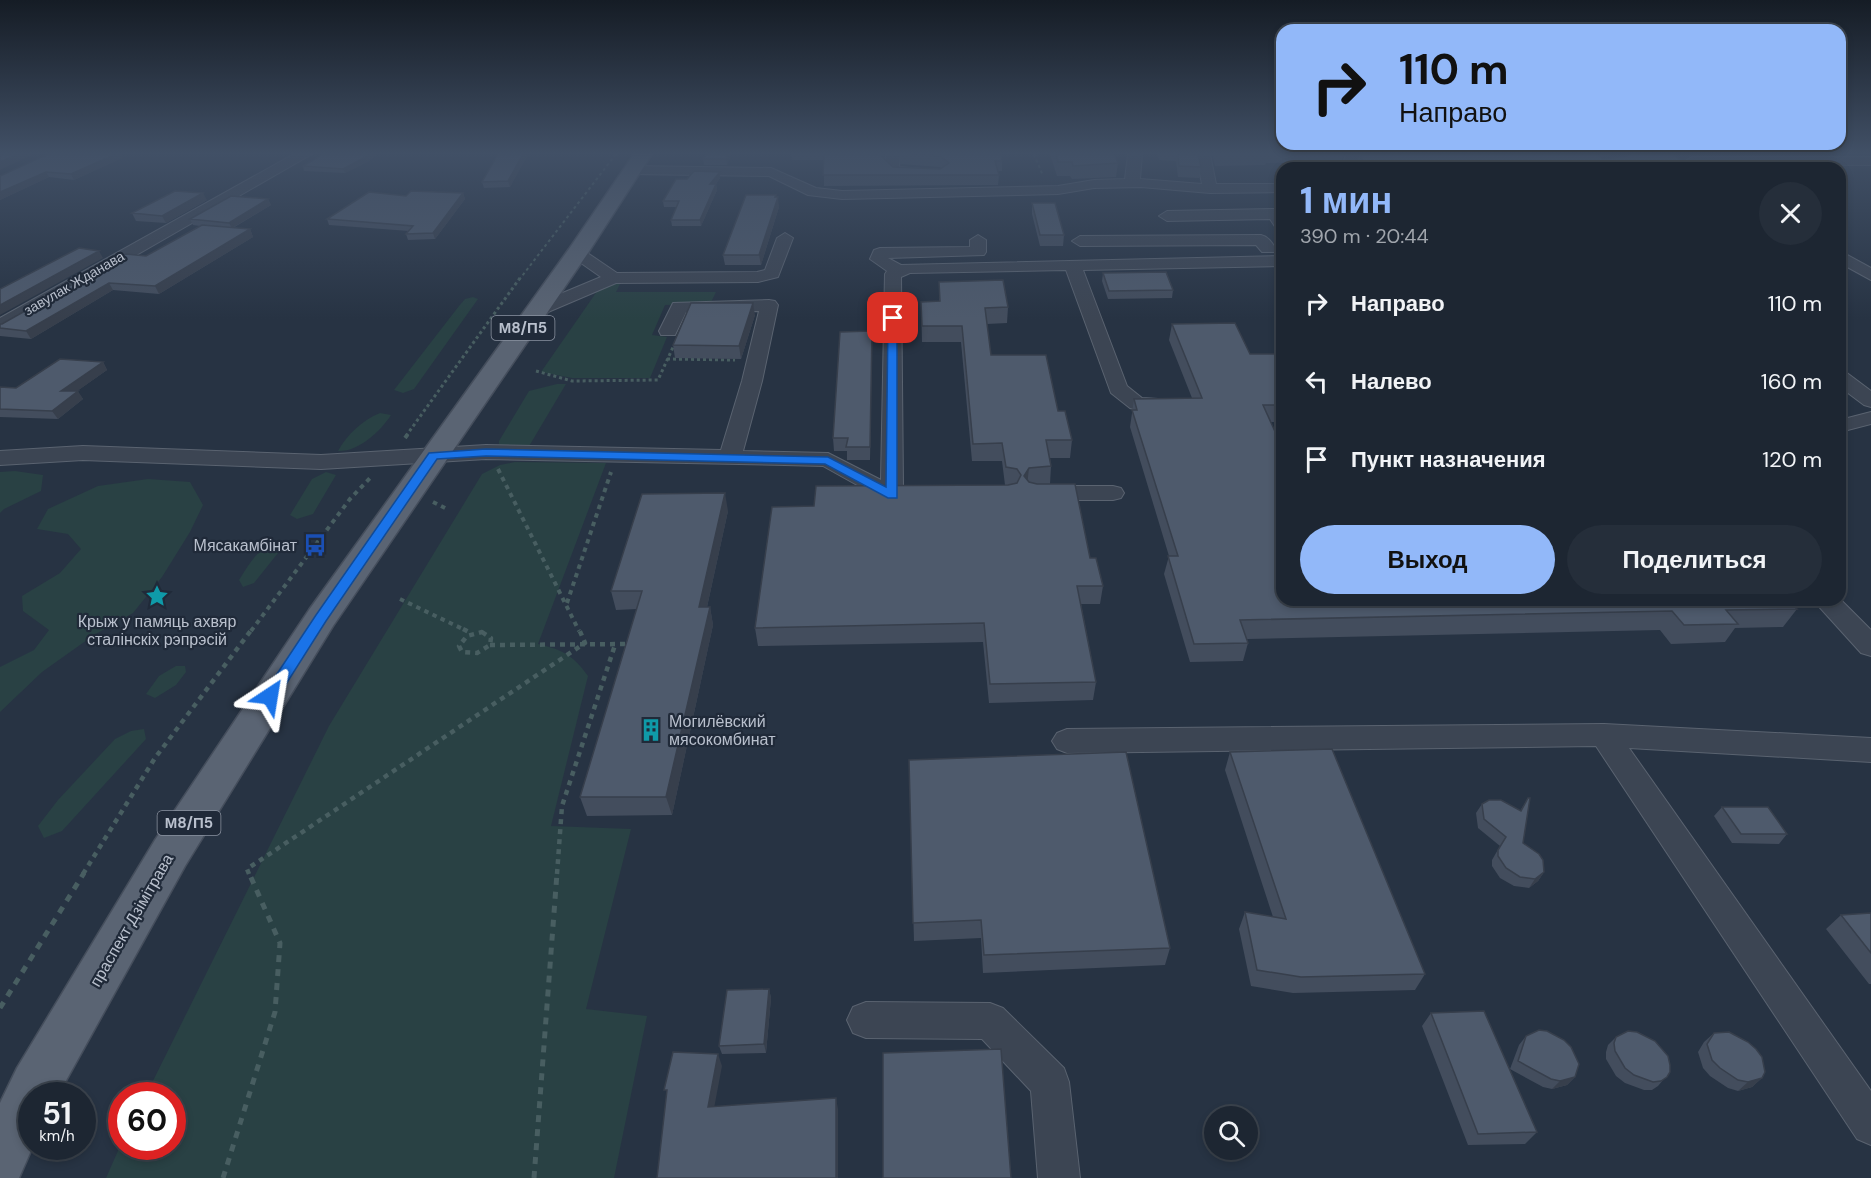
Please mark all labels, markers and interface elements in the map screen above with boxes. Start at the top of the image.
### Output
text: 110 m [1399,42,1509,97]
icon: right [1300,48,1378,126]
text: Направо [1399,95,1507,130]
text: 1 мин [1300,177,1392,224]
button: close [1759,182,1822,245]
text: 390 m · 20:44 [1300,223,1429,249]
street label: завулак Жданава [20,247,128,319]
icon: right [1300,287,1333,320]
text: Направо [1351,289,1445,318]
text: 110 m [1768,289,1822,318]
pin [867,292,918,343]
icon: arrive [876,301,909,334]
road number: М8/П5 [492,316,554,340]
icon: left [1300,365,1333,398]
text: Налево [1351,367,1432,396]
text: 160 m [1761,367,1822,396]
icon: arrive [1300,443,1333,476]
text: Пункт назначения [1351,445,1546,474]
text: 120 m [1762,445,1822,474]
button: Выход [1300,525,1555,594]
button: Поделиться [1567,525,1822,594]
bus stop icon: Мясакамбінат [302,532,328,558]
place label: Мясакамбінат [194,535,298,556]
place icon: Крыж у памяць ахвяр сталінскіх рэпрэсій [144,583,170,609]
place label: Крыж у памяць ахвяр сталінскіх рэпрэсій [78,611,236,650]
position arrow [238,664,302,728]
place label: Могилёвский мясокомбинат [669,711,776,750]
building icon: Могилёвский мясокомбинат [638,717,664,743]
road number: М8/П5 [158,811,220,835]
street label: праспект Дзімітрава [85,850,178,990]
speed limit sign: 60 [108,1082,186,1160]
text: 51 [42,1094,72,1133]
map controls [1204,1106,1258,1160]
button: search [1204,1106,1258,1160]
text: km/h [39,1126,75,1146]

